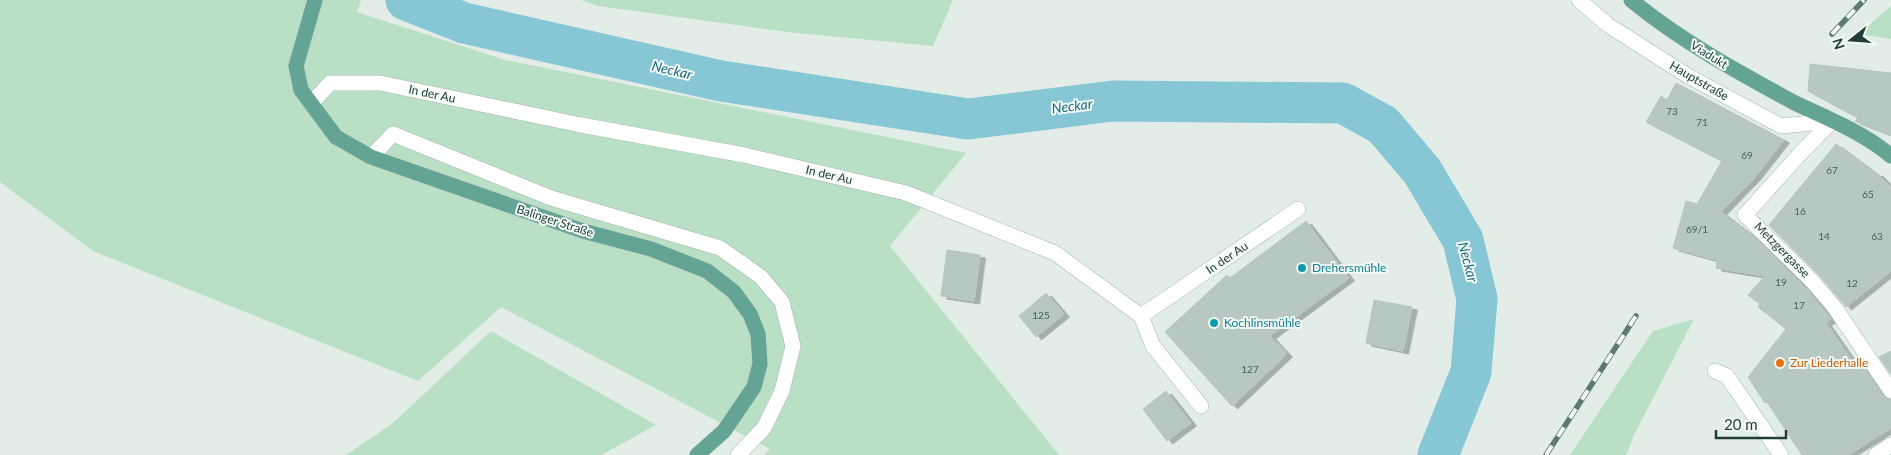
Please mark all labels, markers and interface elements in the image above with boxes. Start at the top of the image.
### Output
north arrow [1826,15,1876,65]
text: N [1828,36,1848,52]
street label: Viadukt [1688,37,1731,72]
water label: Neckar [650,57,694,82]
street label: Hauptstraße [1667,58,1731,103]
street label: In der Au [407,81,457,106]
water label: Neckar [1051,95,1094,116]
house number: 73 [1666,105,1678,117]
house number: 71 [1696,116,1708,128]
house number: 69 [1741,149,1753,161]
street label: In der Au [804,162,854,187]
house number: 67 [1826,164,1838,176]
house number: 65 [1862,188,1874,200]
street label: Balinger Straße [515,201,595,240]
house number: 16 [1794,205,1806,217]
street label: Metzgergasse [1751,219,1813,281]
house number: 69/1 [1686,223,1708,235]
house number: 14 [1818,230,1830,242]
house number: 63 [1871,230,1883,242]
street label: In der Au [1203,238,1251,277]
water label: Neckar [1455,240,1482,284]
place label: Drehersmühle [1312,260,1386,275]
marker: Drehersmühle [1296,262,1308,274]
house number: 19 [1775,276,1787,288]
house number: 12 [1846,277,1858,289]
house number: 17 [1793,299,1805,311]
house number: 125 [1032,309,1050,321]
place label: Kochlinsmühle [1224,315,1301,330]
marker: Kochlinsmühle [1208,317,1220,329]
place label: Zur Liederhalle [1790,355,1868,370]
marker: Zur Liederhalle [1774,357,1786,369]
house number: 127 [1241,363,1259,375]
scale bar [1716,408,1786,440]
text: 20 m [1724,415,1758,433]

